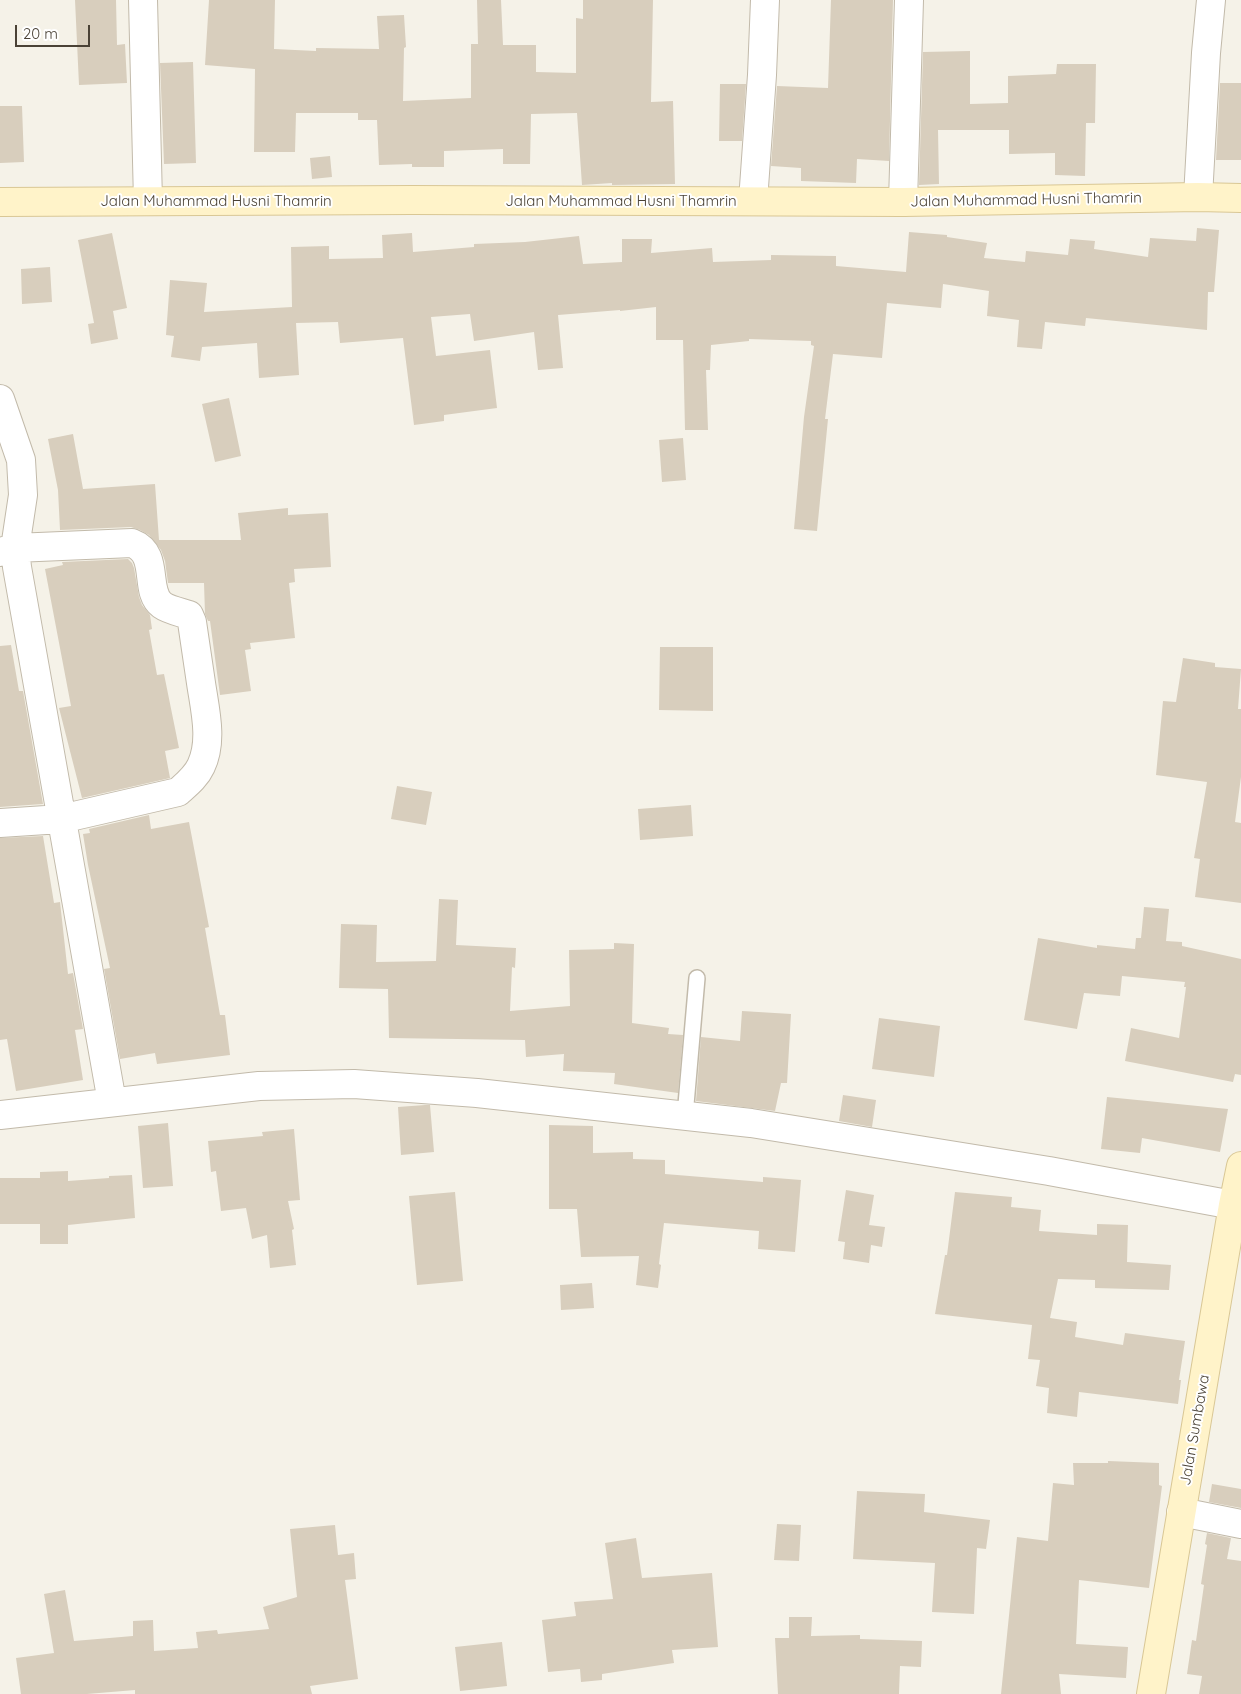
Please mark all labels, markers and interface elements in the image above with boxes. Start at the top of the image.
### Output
scale bar [18,15,92,47]
text: 20 m [23,24,58,43]
street label: Jalan Muhammad Husni Thamrin [910,189,1142,211]
street label: Jalan Muhammad Husni Thamrin [100,192,332,210]
street label: Jalan Muhammad Husni Thamrin [505,192,737,210]
street label: Jalan Sumbawa [1176,1373,1214,1487]

